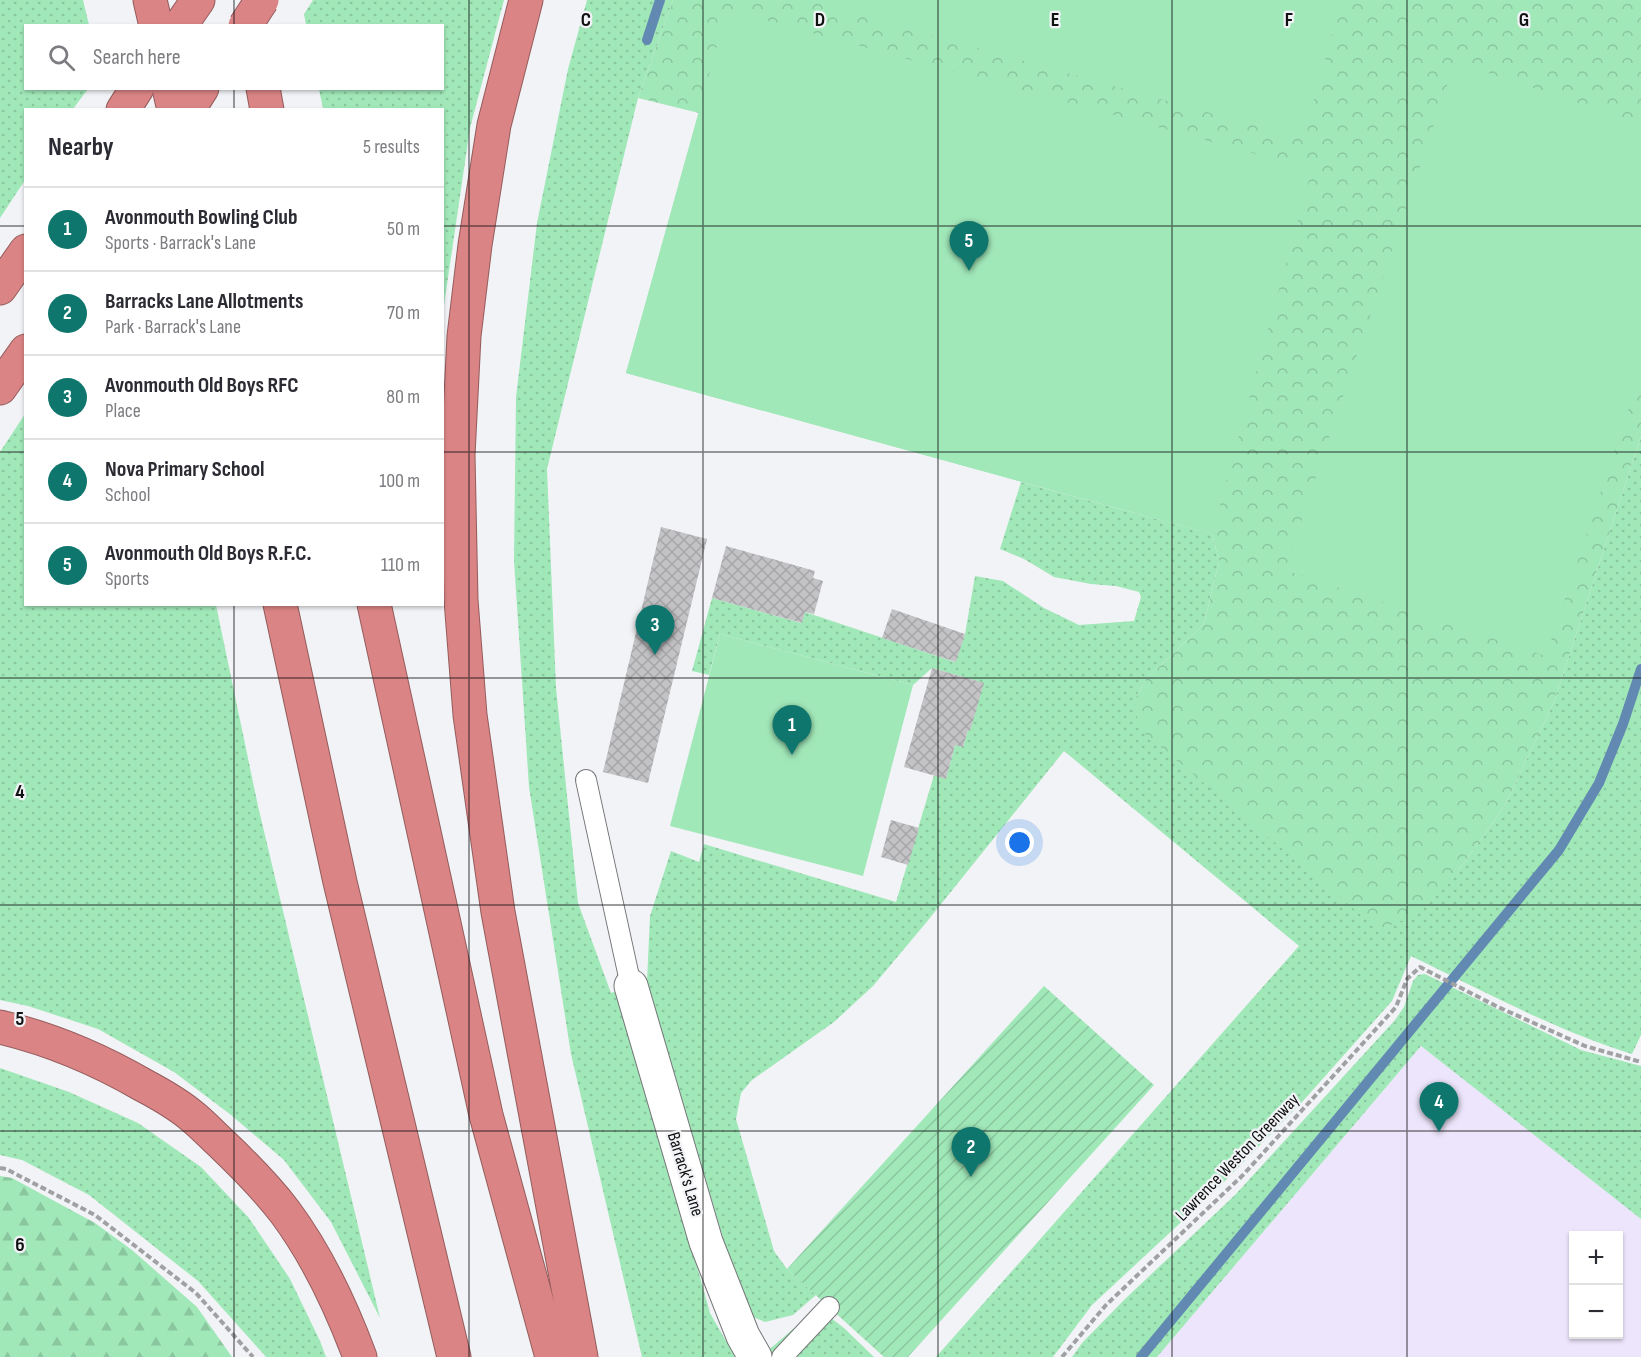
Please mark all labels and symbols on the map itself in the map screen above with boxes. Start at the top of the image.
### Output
text: C [581,8,591,32]
text: D [815,8,825,32]
text: E [1051,8,1059,32]
text: F [1285,8,1293,32]
text: G [1519,8,1529,32]
pin: 5 [950,222,988,271]
pin: 3 [636,606,674,655]
pin: 1 [772,706,812,755]
text: 4 [15,780,25,804]
your location [1005,828,1034,857]
text: 5 [16,1007,25,1031]
pin: 4 [1420,1082,1458,1132]
street label: Lawrence Weston Greenway [1171,1089,1304,1225]
pin: 2 [952,1128,990,1177]
street label: Barrack's Lane [663,1130,708,1219]
text: 6 [15,1233,25,1257]

